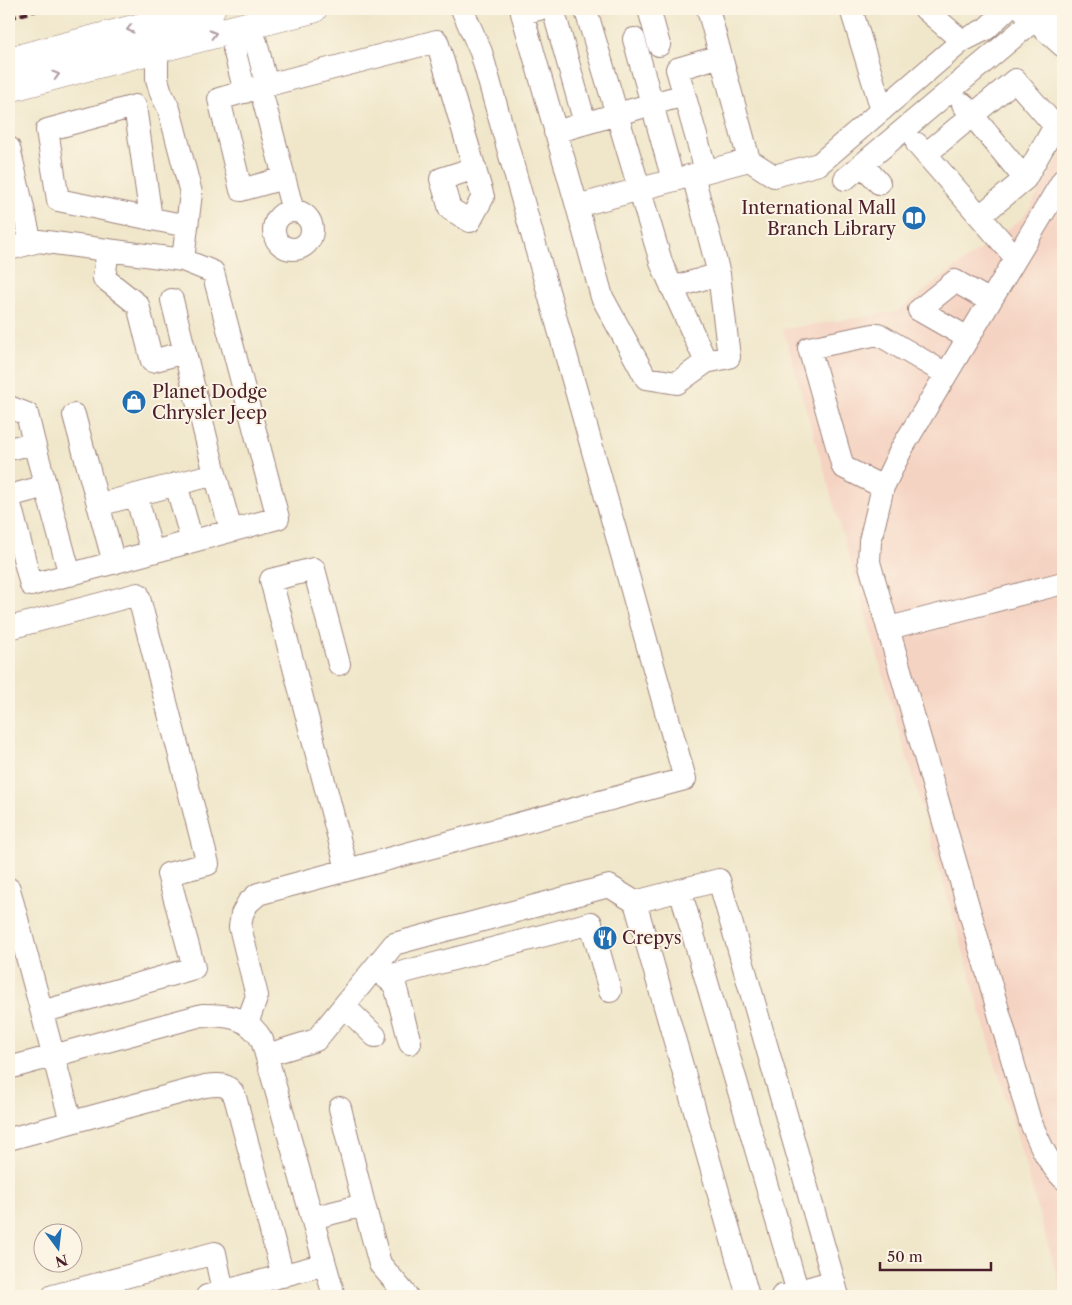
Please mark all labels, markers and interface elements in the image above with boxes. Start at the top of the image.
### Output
one-way arrow [126,23,135,34]
one-way arrow [208,29,217,40]
one-way arrow [51,71,59,81]
place label: International Mall Branch Library [741,197,897,240]
library icon: International Mall Branch Library [901,205,927,231]
place label: Planet Dodge Chrysler Jeep [152,381,267,424]
shop icon: Planet Dodge Chrysler Jeep [121,389,147,415]
restaurant icon: Crepys [592,925,618,951]
place label: Crepys [622,927,682,949]
north arrow [32,1222,82,1272]
scale bar [880,1240,991,1272]
text: 50 m [887,1247,923,1266]
text: N [53,1250,70,1271]

